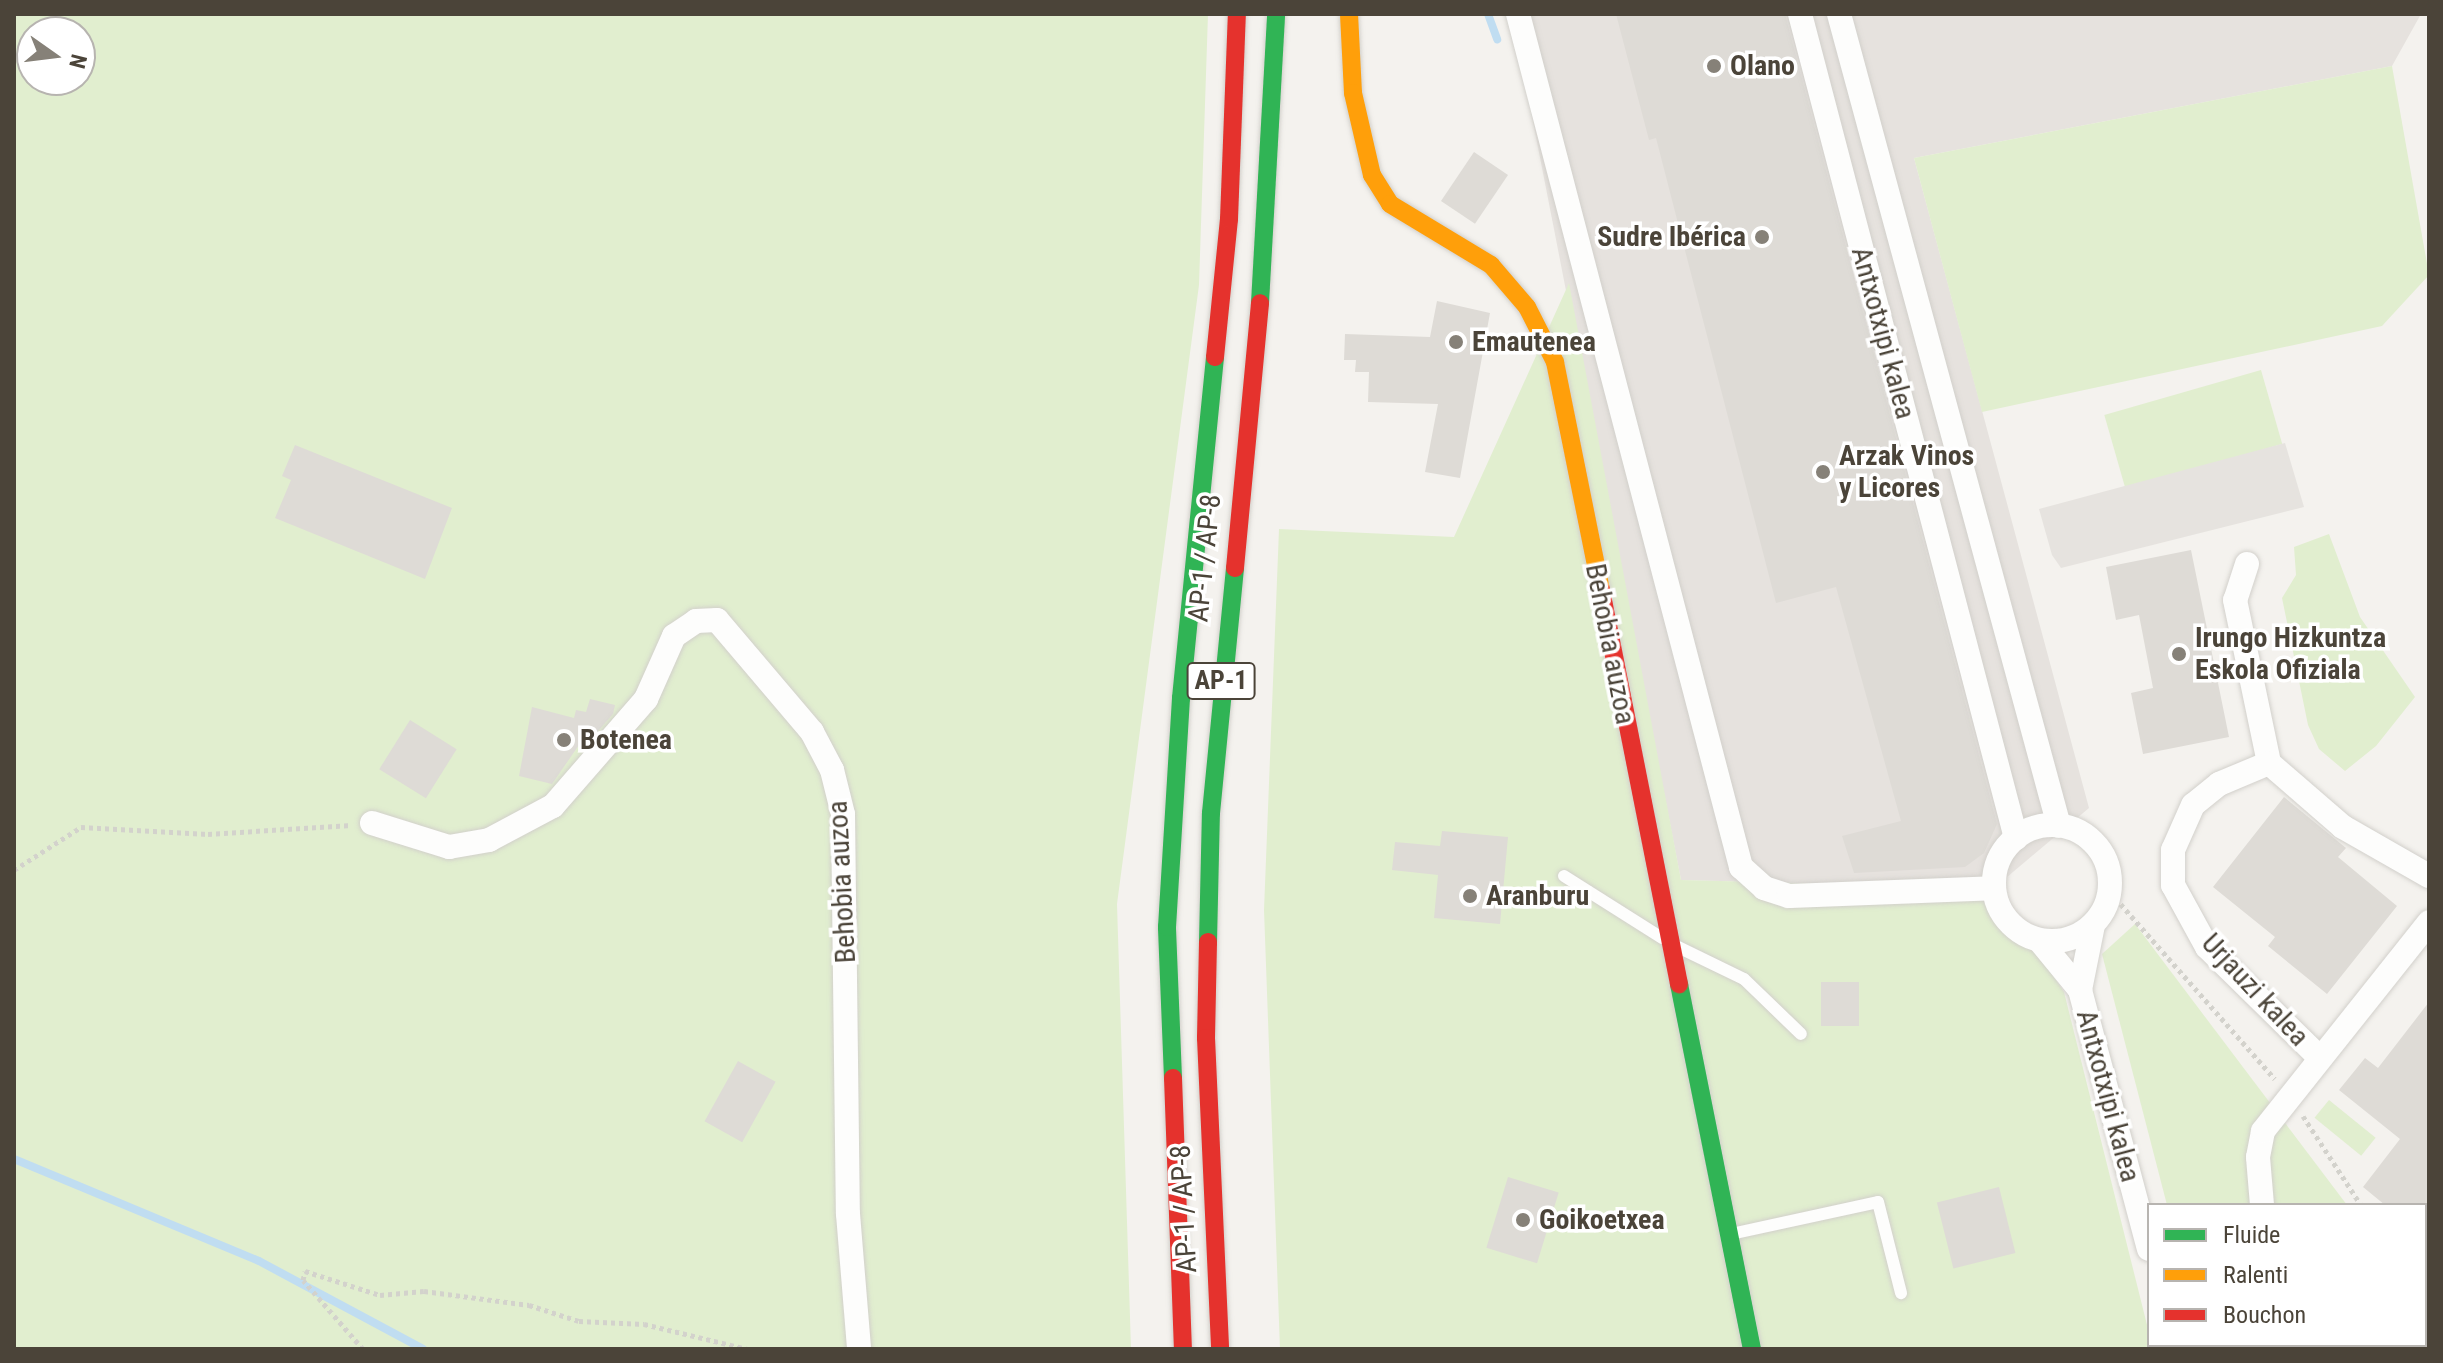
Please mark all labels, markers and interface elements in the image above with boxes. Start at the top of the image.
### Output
north arrow [16,16,96,96]
place label: Olano [1730,49,1795,83]
text: N [64,52,92,71]
marker: Olano [1705,57,1723,75]
place label: Sudre Ibérica [1597,220,1746,254]
marker: Sudre Ibérica [1753,228,1771,246]
street label: Antxotxipi kalea [1844,243,1922,423]
place label: Emautenea [1472,325,1596,359]
marker: Emautenea [1447,333,1465,351]
place label: Arzak Vinos y Licores [1839,439,1974,505]
marker: Arzak Vinos y Licores [1814,463,1832,481]
street label: AP-1 / AP-8 [1182,493,1228,623]
street label: Behobia auzoa [1578,561,1642,727]
place label: Irungo Hizkuntza Eskola Ofiziala [2195,621,2386,687]
marker: Irungo Hizkuntza Eskola Ofiziala [2170,645,2188,663]
road number: AP-1 [1185,659,1257,703]
place label: Botenea [580,723,672,757]
marker: Botenea [555,731,573,749]
street label: Behobia auzoa [821,800,863,964]
place label: Aranburu [1486,879,1589,913]
marker: Aranburu [1461,887,1479,905]
street label: Urjauzi kalea [2194,927,2316,1053]
street label: Antxotxipi kalea [2069,1006,2147,1186]
street label: AP-1 / AP-8 [1164,1144,1204,1274]
place label: Goikoetxea [1539,1203,1665,1237]
legend [2147,1203,2427,1347]
marker: Goikoetxea [1514,1211,1532,1229]
text: Fluide [2223,1221,2280,1249]
text: Ralenti [2223,1261,2288,1289]
text: Bouchon [2223,1301,2306,1329]

